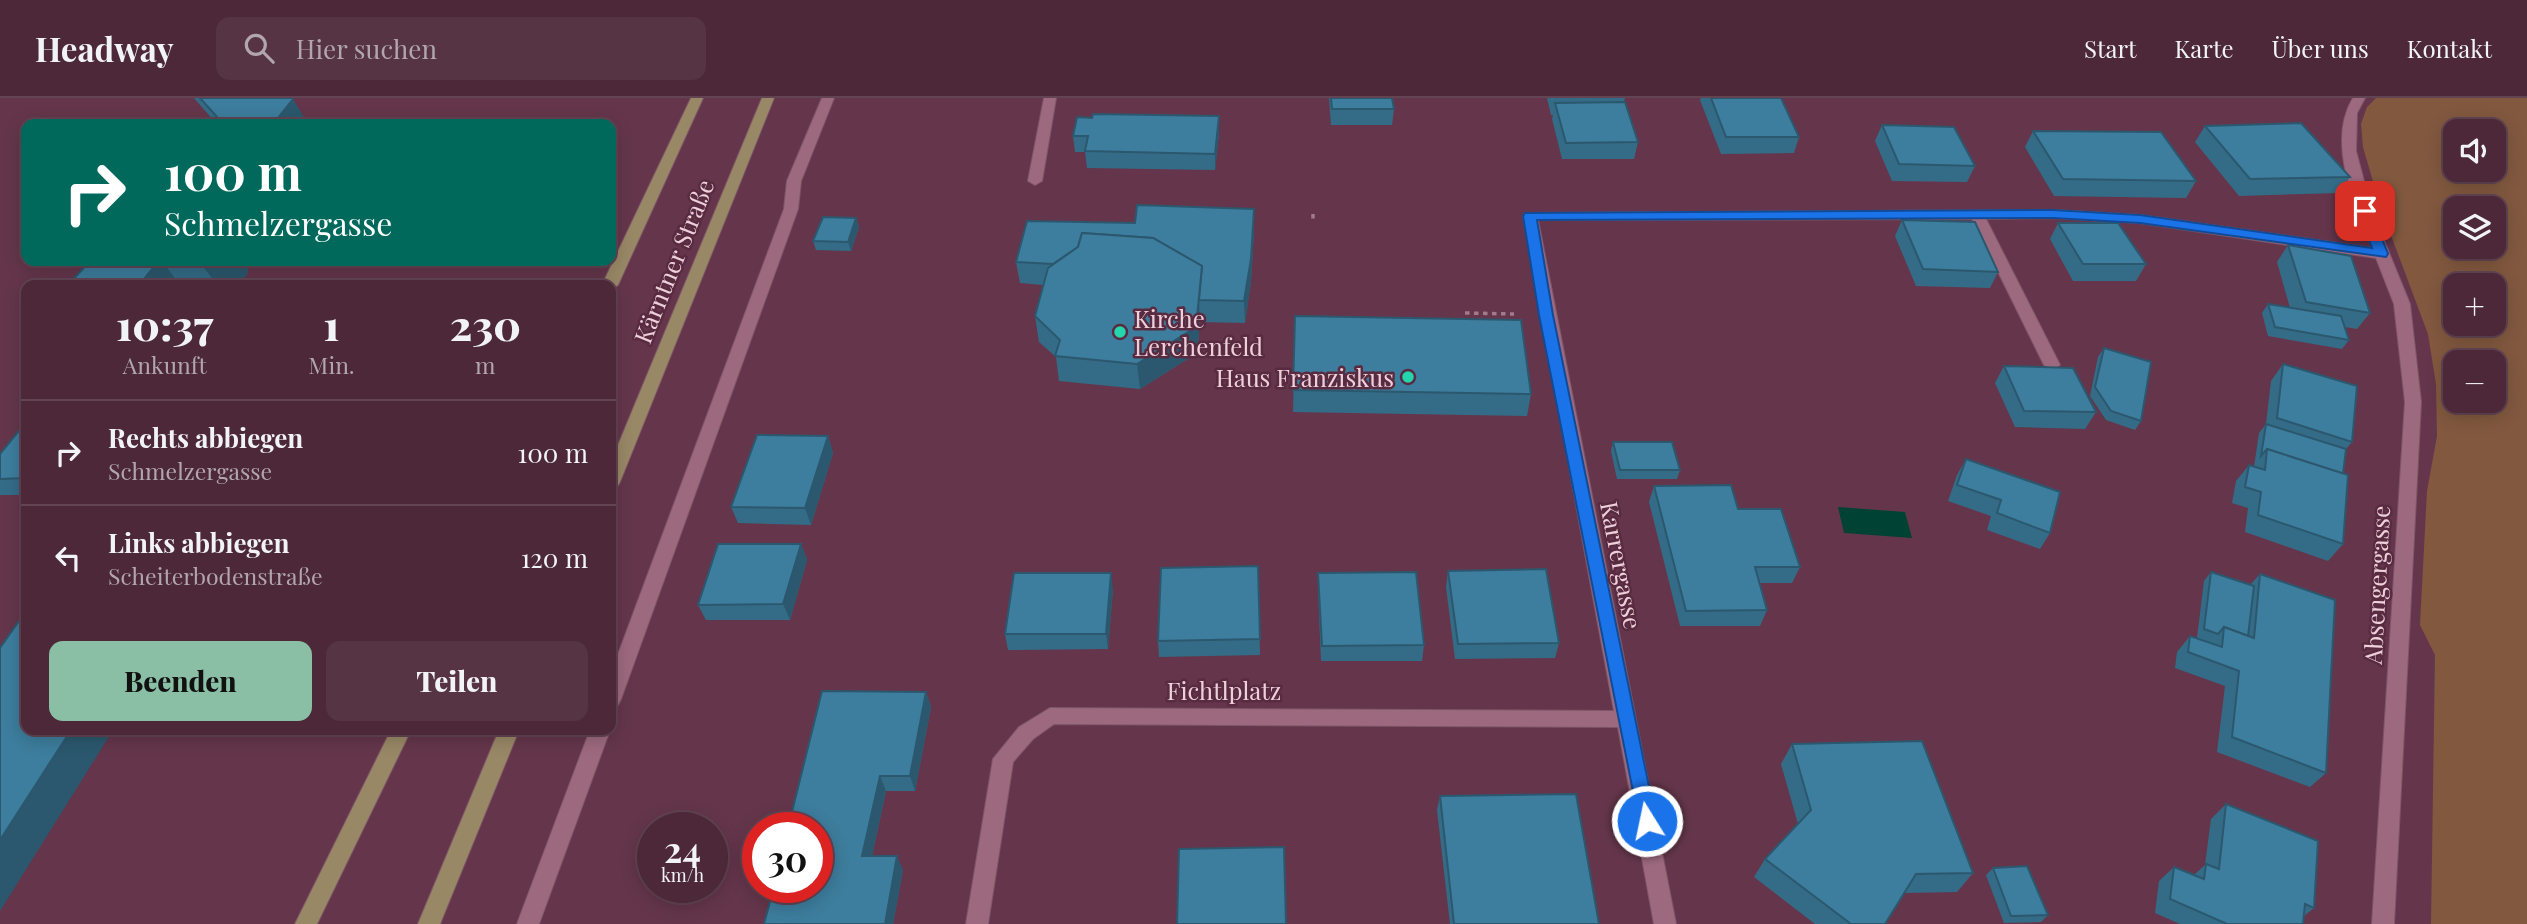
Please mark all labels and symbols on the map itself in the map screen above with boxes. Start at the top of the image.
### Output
street label: Kärntner Straße [626,174,720,348]
pin [2335,181,2395,241]
place label: Kirche Lerchenfeld [1134,302,1263,362]
marker: Kirche Lerchenfeld [1112,324,1128,340]
place label: Haus Franziskus [1216,361,1394,393]
marker: Haus Franziskus [1400,369,1416,385]
street label: Karrergasse [1594,498,1650,632]
street label: Absengergasse [2356,505,2396,666]
street label: Fichtlplatz [1167,674,1281,706]
position arrow [1610,784,1684,858]
speed limit sign: 30 [742,812,833,903]

